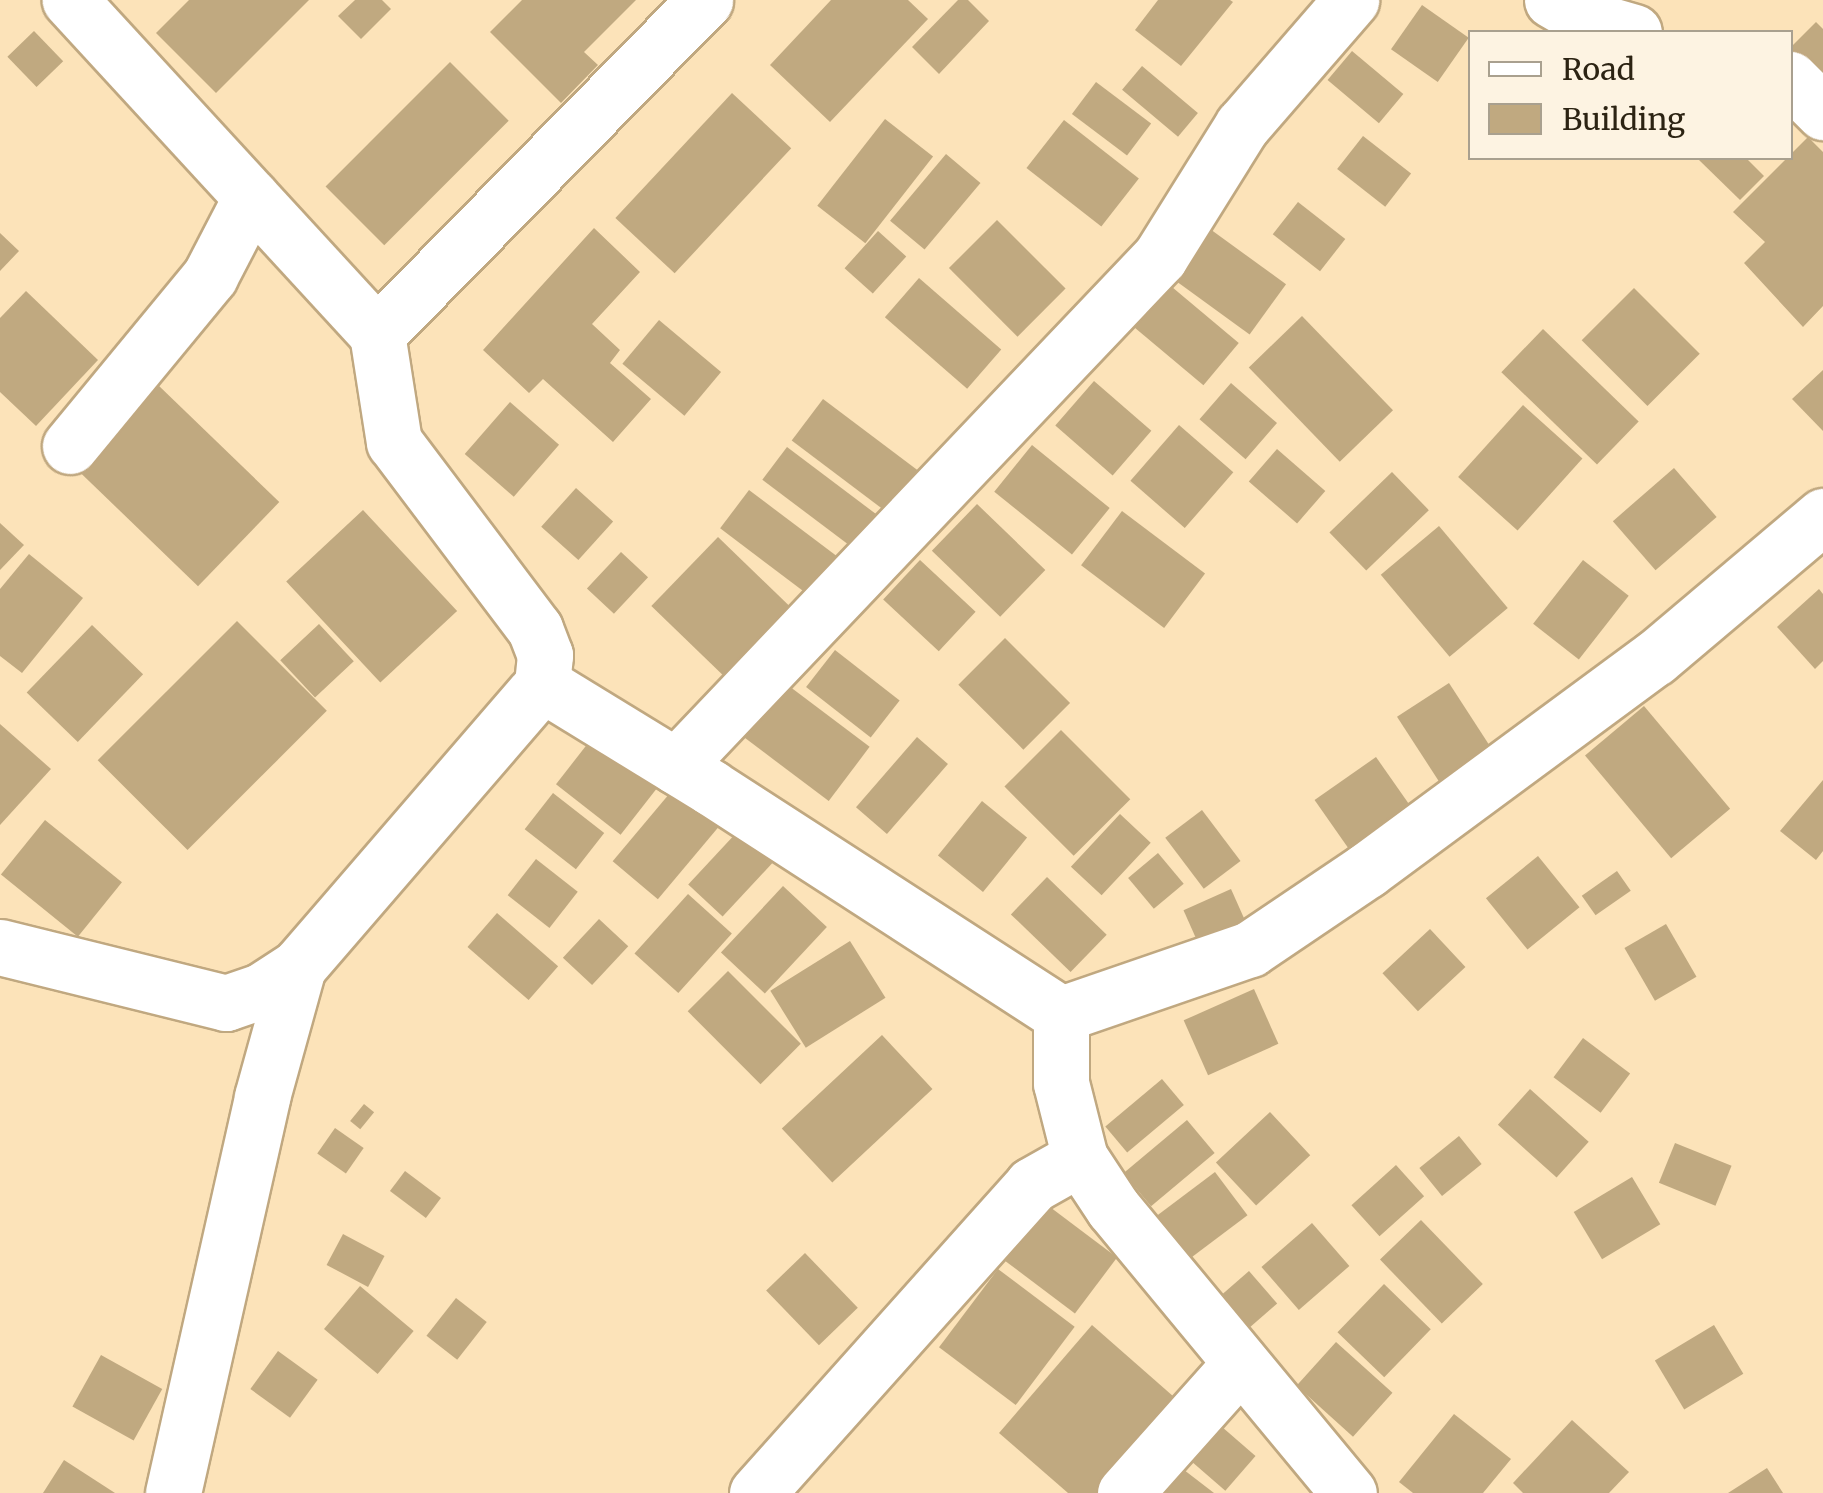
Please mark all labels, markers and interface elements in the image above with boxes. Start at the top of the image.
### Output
legend [1468,30,1793,160]
text: Road [1562,50,1635,88]
text: Building [1562,100,1685,138]

